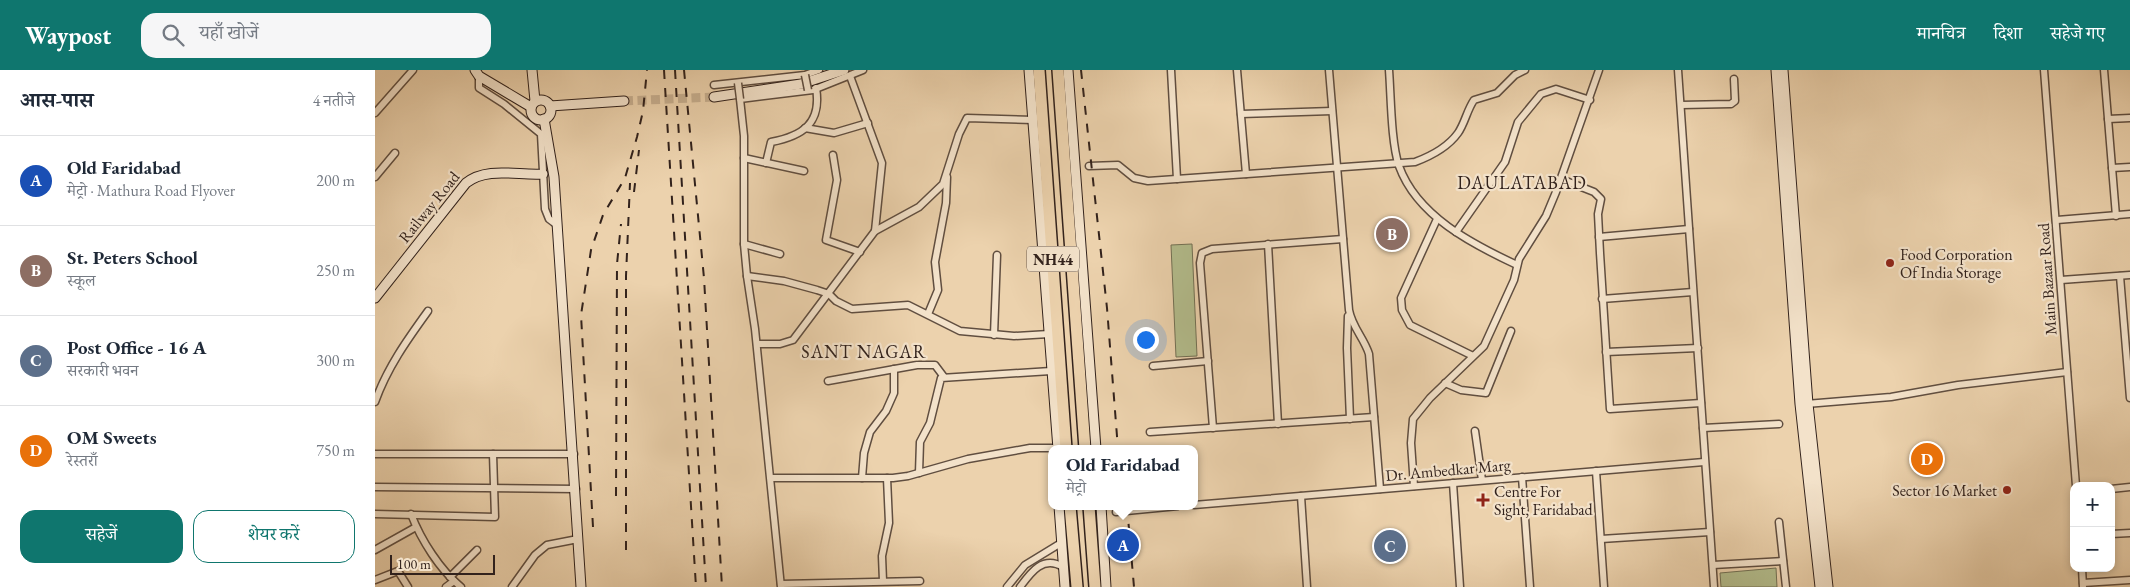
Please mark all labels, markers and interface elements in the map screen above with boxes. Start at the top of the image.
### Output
search box [141,13,491,58]
text: Waypost [25,20,111,51]
text: यहाँ खोजें [199,20,259,45]
icon: search [159,21,187,49]
text: मानचित्र [1917,21,1966,44]
text: दिशा [1994,21,2022,44]
text: सहेजे गए [2050,21,2105,44]
text: आस-पास [20,86,93,113]
text: 4 नतीजे [313,90,355,111]
text: Old Faridabad [67,155,181,180]
street label: Railway Road [394,166,465,247]
text: A [30,170,42,191]
text: 200 m [316,170,355,191]
district label: DAULATABAD [1457,171,1587,194]
text: मेट्रो · Mathura Road Flyover [67,180,235,201]
pin: B [1376,215,1408,253]
street label: Main Bazaar Road [2033,221,2061,336]
place label: Food Corporation Of India Storage [1900,244,2013,283]
text: St. Peters School [67,245,198,270]
road number: NH44 [1027,246,1079,272]
marker: Food Corporation Of India Storage [1884,257,1896,269]
text: B [31,260,41,281]
text: 250 m [316,260,355,281]
text: स्कूल [67,270,96,291]
your location [1133,327,1159,353]
text: Post Office - 16 A [67,335,206,360]
district label: SANT NAGAR [801,340,927,363]
text: C [30,350,42,371]
text: 300 m [316,350,355,371]
text: सरकारी भवन [67,360,139,381]
text: OM Sweets [67,425,157,450]
text: D [30,440,42,461]
text: 750 m [316,440,355,461]
pin: D [1911,440,1943,478]
popup [1048,445,1198,510]
text: रेस्तराँ [67,450,98,471]
text: Old Faridabad [1066,452,1180,477]
street label: Dr. Ambedkar Marg [1385,454,1512,486]
text: मेट्रो [1066,477,1086,498]
place label: Sector 16 Market [1892,480,1997,501]
place label: Centre For Sight, Faridabad [1494,481,1594,520]
map controls [2070,482,2115,572]
button: + [2070,482,2115,527]
marker: Sector 16 Market [2001,484,2013,496]
marker: Centre For Sight, Faridabad [1476,493,1490,507]
button: सहेजें [20,510,183,563]
button: शेयर करें [193,510,355,563]
pin: A [1107,526,1139,564]
pin: C [1374,527,1406,565]
button: − [2070,527,2115,572]
scale bar [390,552,495,575]
text: 100 m [397,555,431,573]

